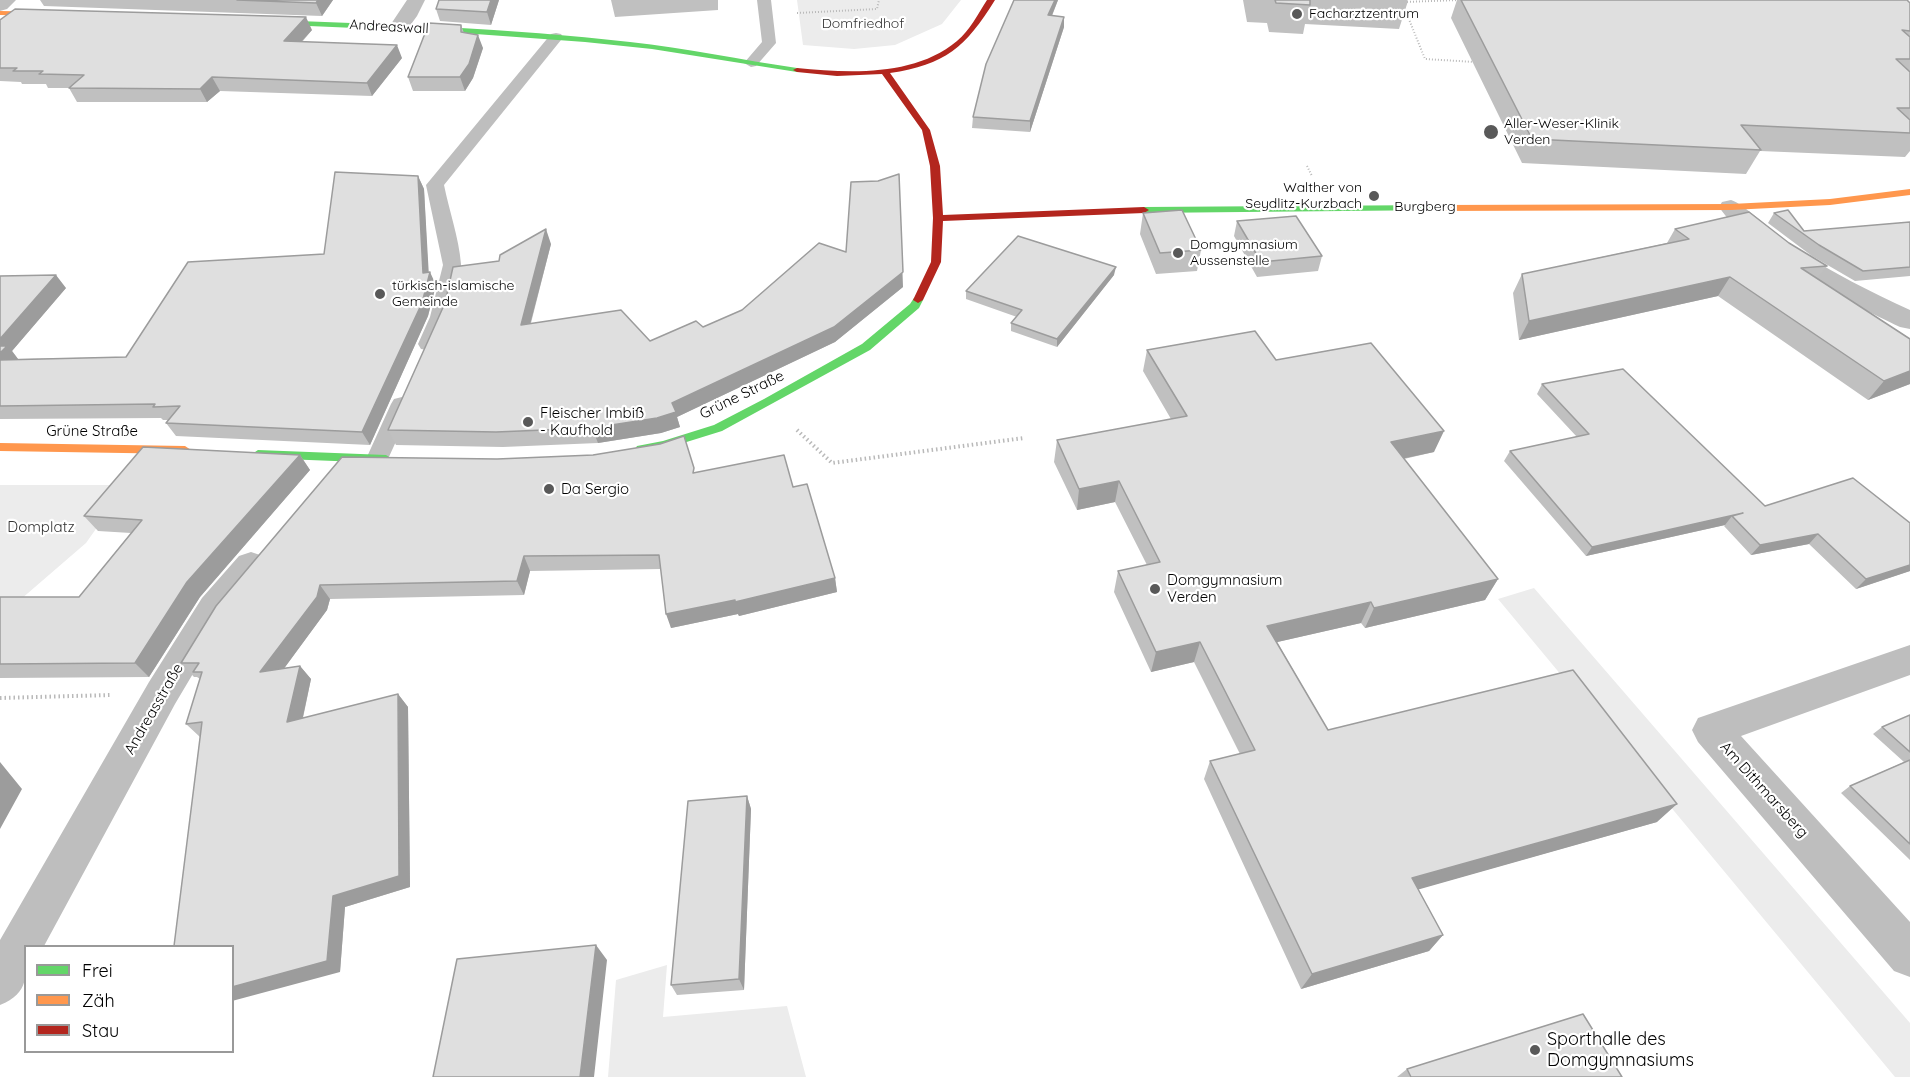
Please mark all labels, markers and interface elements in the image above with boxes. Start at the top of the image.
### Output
place label: Facharztzentrum [1309,6,1419,22]
marker: Facharztzentrum [1290,7,1304,21]
park label: Domfriedhof [822,16,904,32]
street label: Andreaswall [349,17,429,37]
place label: Aller-Weser-Klinik Verden [1504,116,1619,148]
marker: Aller-Weser-Klinik Verden [1482,123,1500,141]
place label: Walther von Seydlitz-Kurzbach [1245,180,1362,212]
marker: Walther von Seydlitz-Kurzbach [1367,189,1381,203]
street label: Burgberg [1394,199,1456,215]
place label: Domgymnasium Aussenstelle [1190,237,1298,270]
marker: Domgymnasium Aussenstelle [1171,246,1185,260]
place label: türkisch-islamische Gemeinde [392,278,515,310]
marker: türkisch-islamische Gemeinde [373,287,387,301]
street label: Grüne Straße [697,367,787,423]
place label: Fleischer Imbiß - Kaufhold [540,404,644,439]
marker: Fleischer Imbiß - Kaufhold [521,415,535,429]
street label: Grüne Straße [46,422,138,440]
place label: Da Sergio [561,480,629,498]
marker: Da Sergio [542,482,556,496]
park label: Domplatz [7,518,75,536]
place label: Domgymnasium Verden [1167,571,1282,606]
marker: Domgymnasium Verden [1148,582,1162,596]
street label: Andreasstraße [121,660,187,758]
street label: Am Dithmarsberg [1716,738,1812,842]
legend [24,945,234,1053]
text: Frei [82,959,113,982]
text: Zäh [82,989,115,1012]
text: Stau [82,1019,119,1042]
place label: Sporthalle des Domgymnasiums [1547,1029,1694,1072]
marker: Sporthalle des Domgymnasiums [1528,1043,1542,1057]

